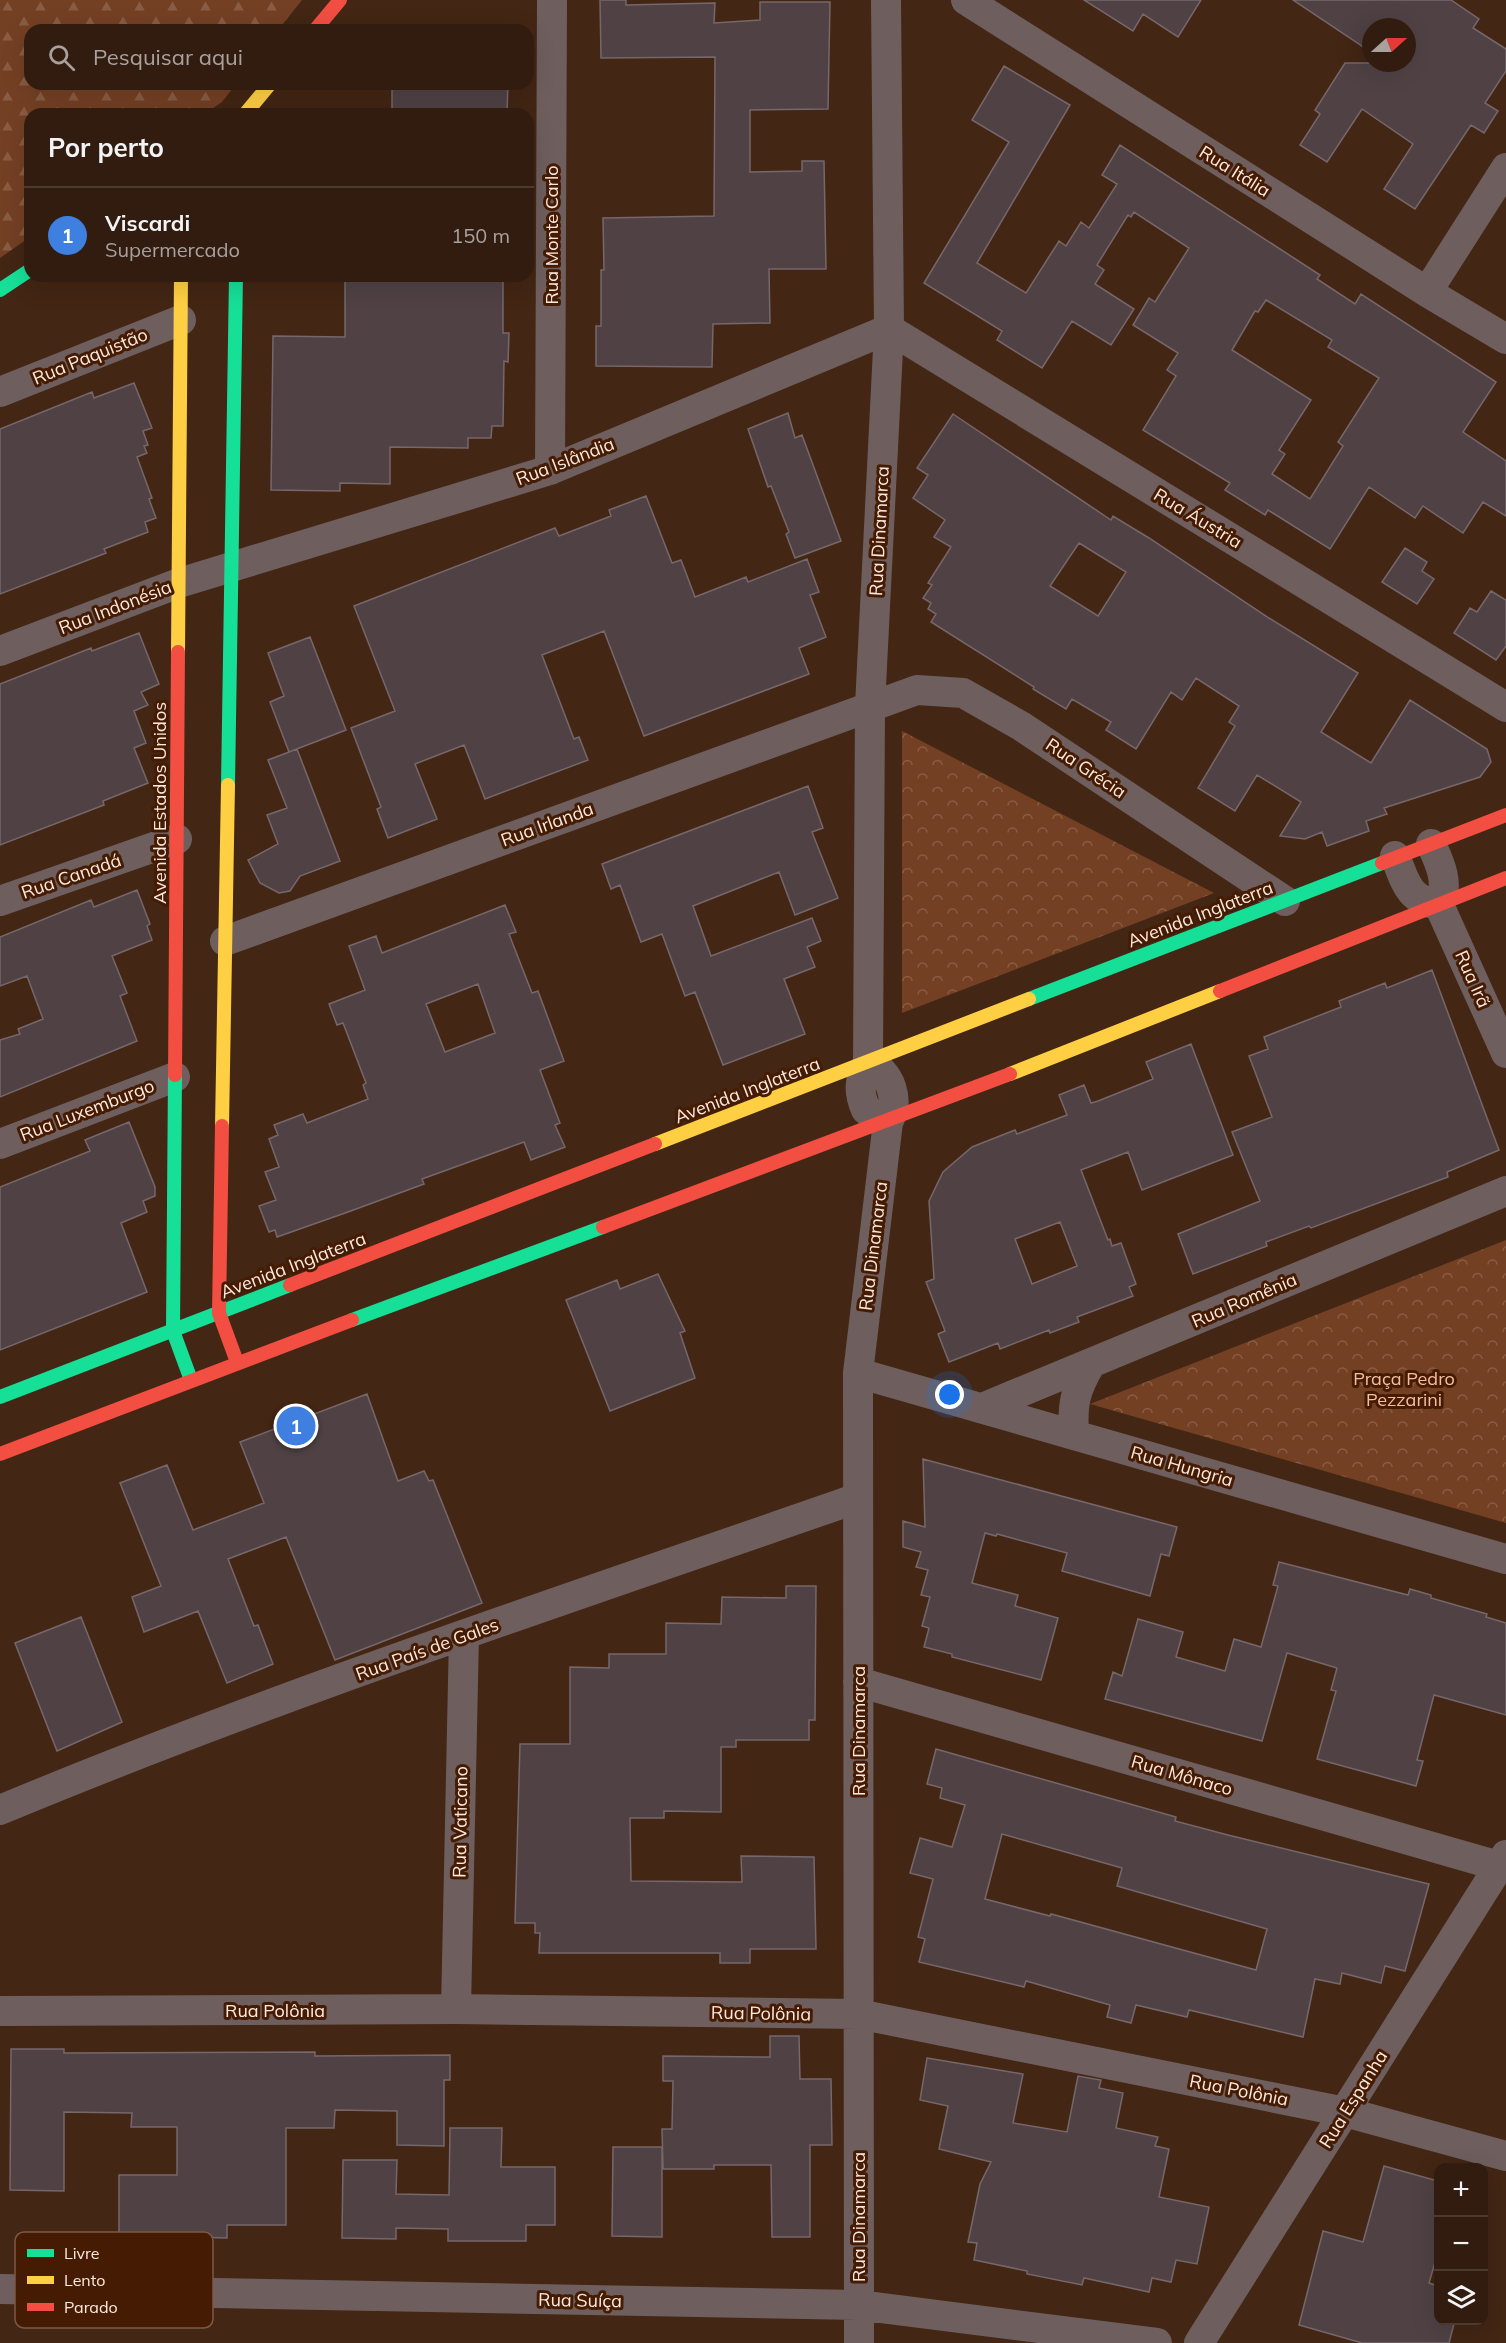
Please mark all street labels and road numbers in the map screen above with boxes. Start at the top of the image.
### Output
street label: Rua Itália [1195,140,1275,202]
street label: Rua Monte Carlo [540,165,563,305]
street label: Rua Paquistão [29,322,151,390]
street label: Rua Islândia [513,432,617,490]
street label: Rua Dinamarca [864,465,894,597]
street label: Rua Áustria [1150,483,1246,553]
street label: Rua Indonésia [55,575,175,639]
street label: Avenida Estados Unidos [148,702,171,904]
street label: Rua Grécia [1042,733,1130,803]
street label: Rua Irlanda [498,797,596,851]
street label: Rua Canadá [18,848,124,904]
street label: Avenida Inglaterra [1124,876,1276,952]
street label: Rua Irã [1450,947,1496,1011]
street label: Avenida Inglaterra [671,1052,823,1128]
street label: Rua Luxemburgo [17,1074,157,1146]
street label: Rua Dinamarca [854,1180,892,1312]
street label: Avenida Inglaterra [217,1227,369,1303]
street label: Rua Romênia [1188,1268,1300,1332]
street label: Rua Hungria [1128,1440,1236,1492]
street label: Rua País de Gales [352,1612,502,1686]
street label: Rua Dinamarca [847,1666,870,1796]
street label: Rua Mônaco [1129,1750,1235,1800]
street label: Rua Vaticano [448,1766,472,1878]
street label: Rua Polônia [225,1999,325,2022]
street label: Rua Polônia [711,2001,811,2025]
street label: Rua Espanha [1314,2046,1392,2152]
street label: Rua Polônia [1188,2069,1290,2111]
street label: Rua Dinamarca [847,2152,870,2282]
street label: Rua Suíça [538,2288,622,2312]

